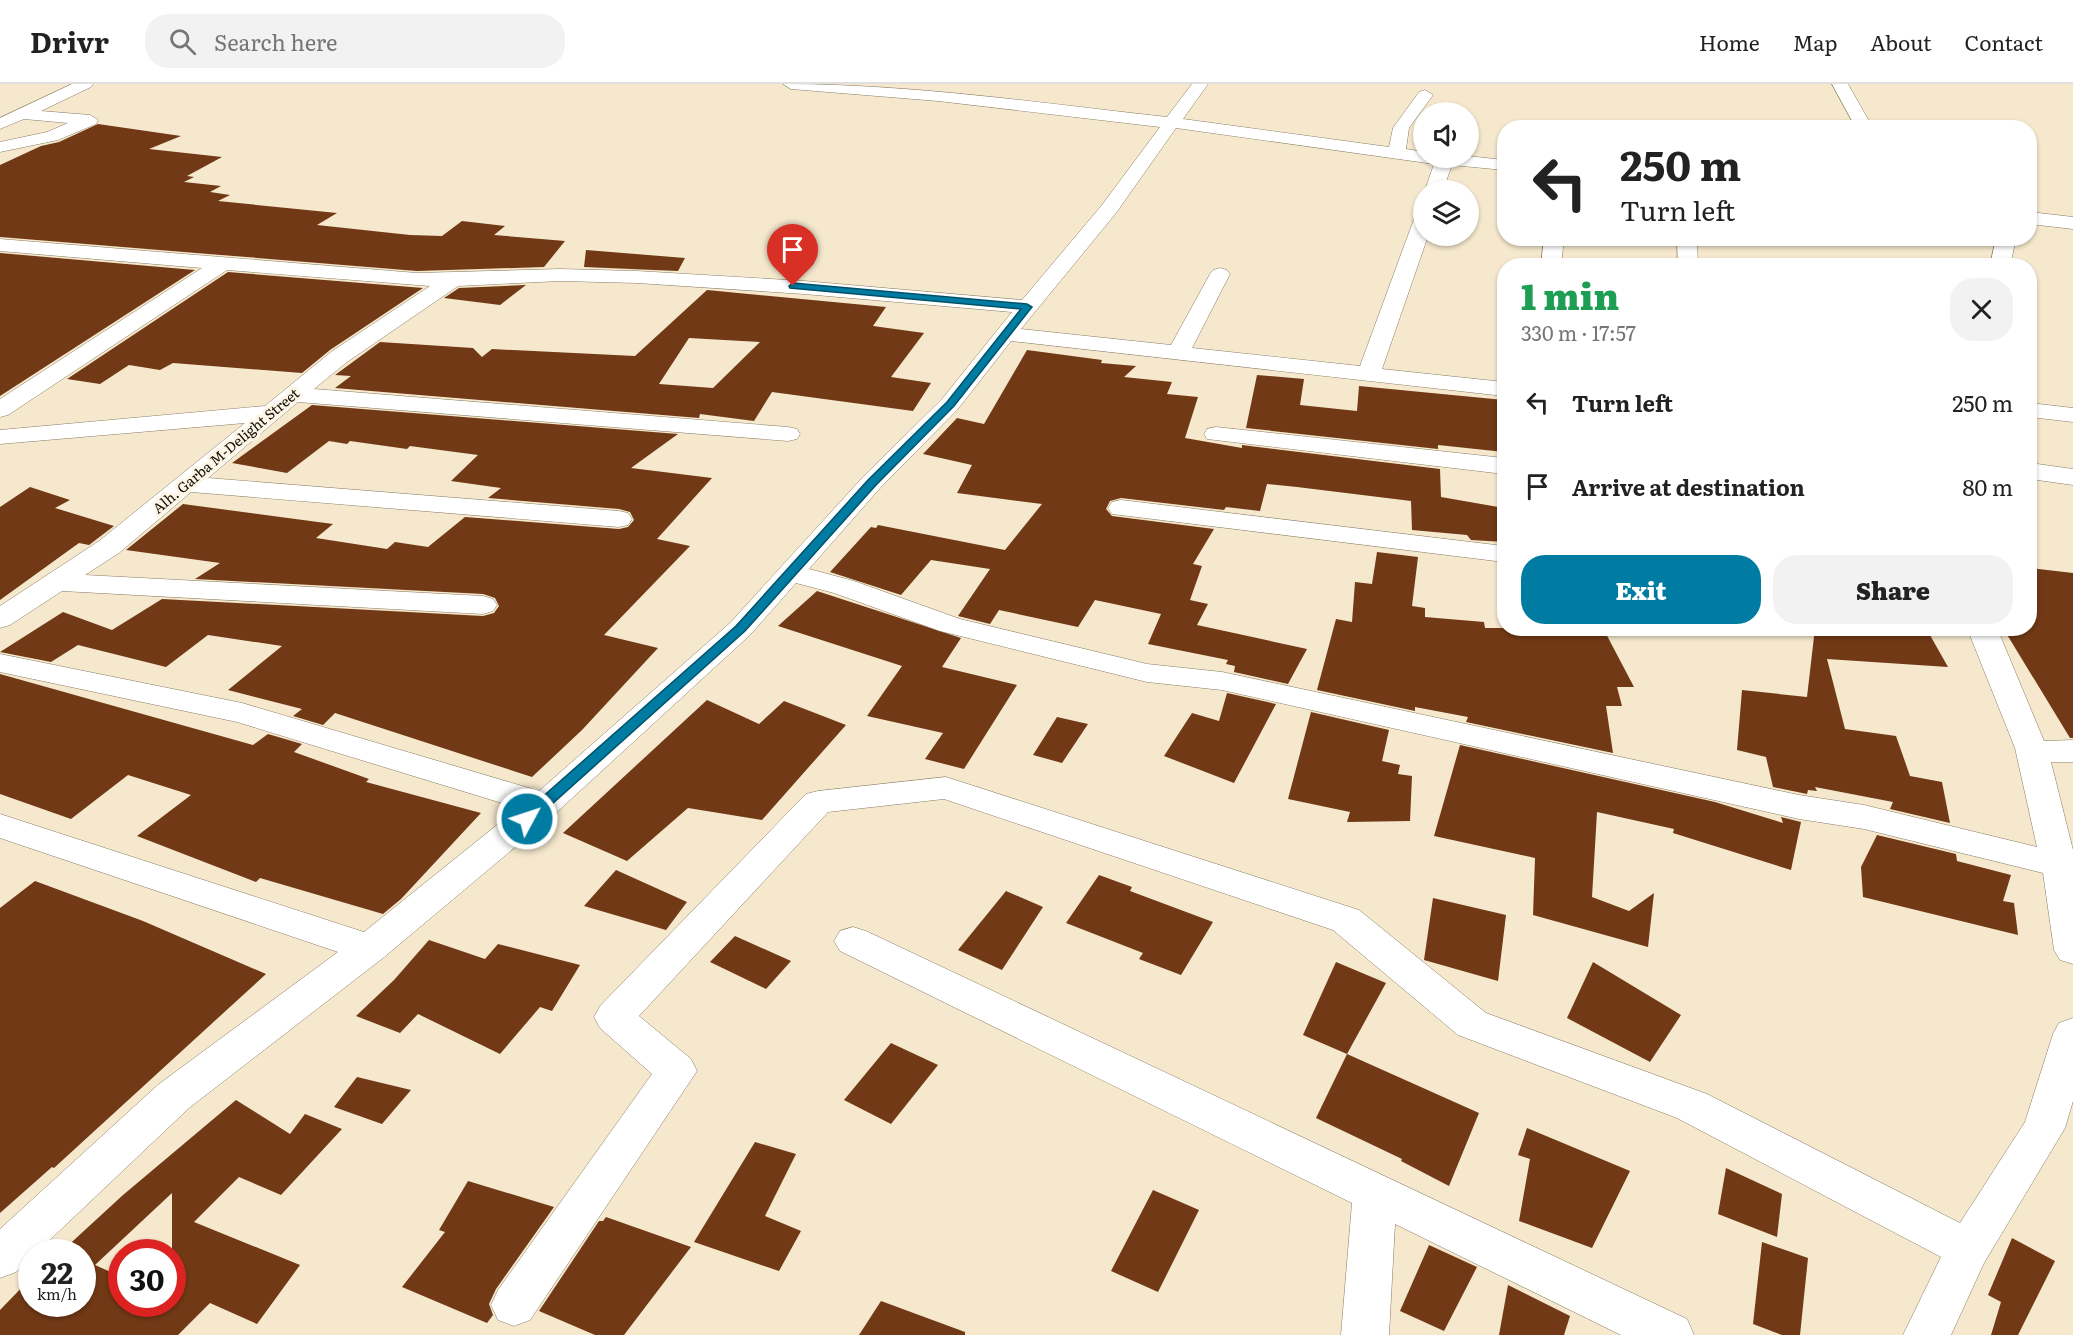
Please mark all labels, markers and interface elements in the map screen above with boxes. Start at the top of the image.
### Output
search box [145,14,565,68]
text: Drivr [30,20,109,62]
icon: search [166,25,199,58]
text: Search here [214,25,337,58]
text: Home [1699,26,1760,57]
text: Map [1793,26,1837,57]
text: About [1870,26,1932,57]
text: Contact [1965,26,2043,57]
map controls [1413,102,1479,246]
button: sound [1413,102,1479,168]
text: 250 m [1620,132,1741,194]
icon: left [1521,144,1599,222]
button: layers [1413,180,1479,246]
text: Turn left [1620,189,1735,229]
pin [767,224,818,286]
icon: arrive [776,233,809,266]
text: 1 min [1521,268,1619,321]
button: close [1950,278,2013,341]
text: 330 m · 17:57 [1521,317,1636,347]
street label: Alh. Garba M-Delight Street [148,383,303,518]
icon: left [1521,386,1554,419]
text: Turn left [1572,386,1673,419]
text: 250 m [1952,386,2013,419]
icon: arrive [1521,470,1554,503]
text: Arrive at destination [1572,470,1805,503]
text: 80 m [1962,470,2013,503]
button: Exit [1521,555,1761,624]
button: Share [1773,555,2013,624]
position arrow [495,787,559,851]
speed limit sign: 30 [108,1239,186,1317]
text: 22 [41,1249,73,1293]
text: km/h [37,1282,77,1305]

